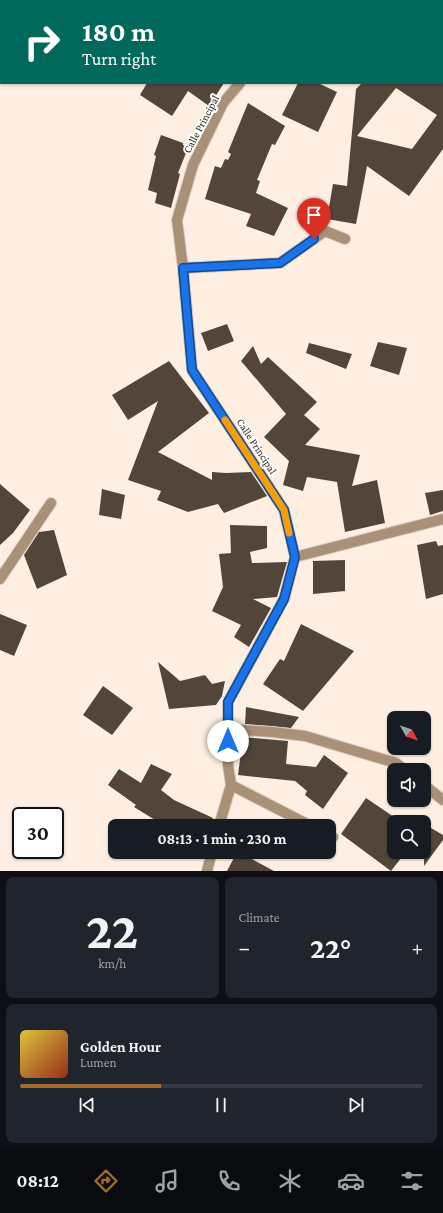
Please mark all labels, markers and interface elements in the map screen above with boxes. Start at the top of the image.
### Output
icon: right [16,16,68,68]
text: 180 m [82,16,155,47]
text: Turn right [82,49,156,69]
street label: Calle Principal [181,93,222,155]
pin [297,198,331,239]
icon: arrive [303,204,325,226]
street label: Calle Principal [234,416,279,477]
north arrow [387,711,431,755]
map controls [387,711,431,859]
position arrow [207,720,249,762]
button: sound [387,763,431,807]
speed limit sign: 30 [12,807,64,859]
button: search [387,815,431,859]
text: 08:13 · 1 min · 230 m [157,831,287,847]
text: 22 [86,901,138,959]
text: Climate [239,910,279,925]
text: 22° [310,931,351,964]
text: − [239,935,250,960]
text: + [411,935,423,960]
text: km/h [98,956,126,971]
text: Golden Hour [80,1039,161,1055]
text: Lumen [80,1055,116,1070]
icon: previous [76,1094,98,1116]
icon: pause [210,1094,232,1116]
icon: next [345,1094,367,1116]
icon: directions [92,1167,120,1195]
icon: music [153,1167,181,1195]
icon: phone [215,1167,243,1195]
icon: climate [276,1167,304,1195]
icon: car [337,1167,365,1195]
icon: filters [398,1167,426,1195]
text: 08:12 [17,1171,59,1191]

